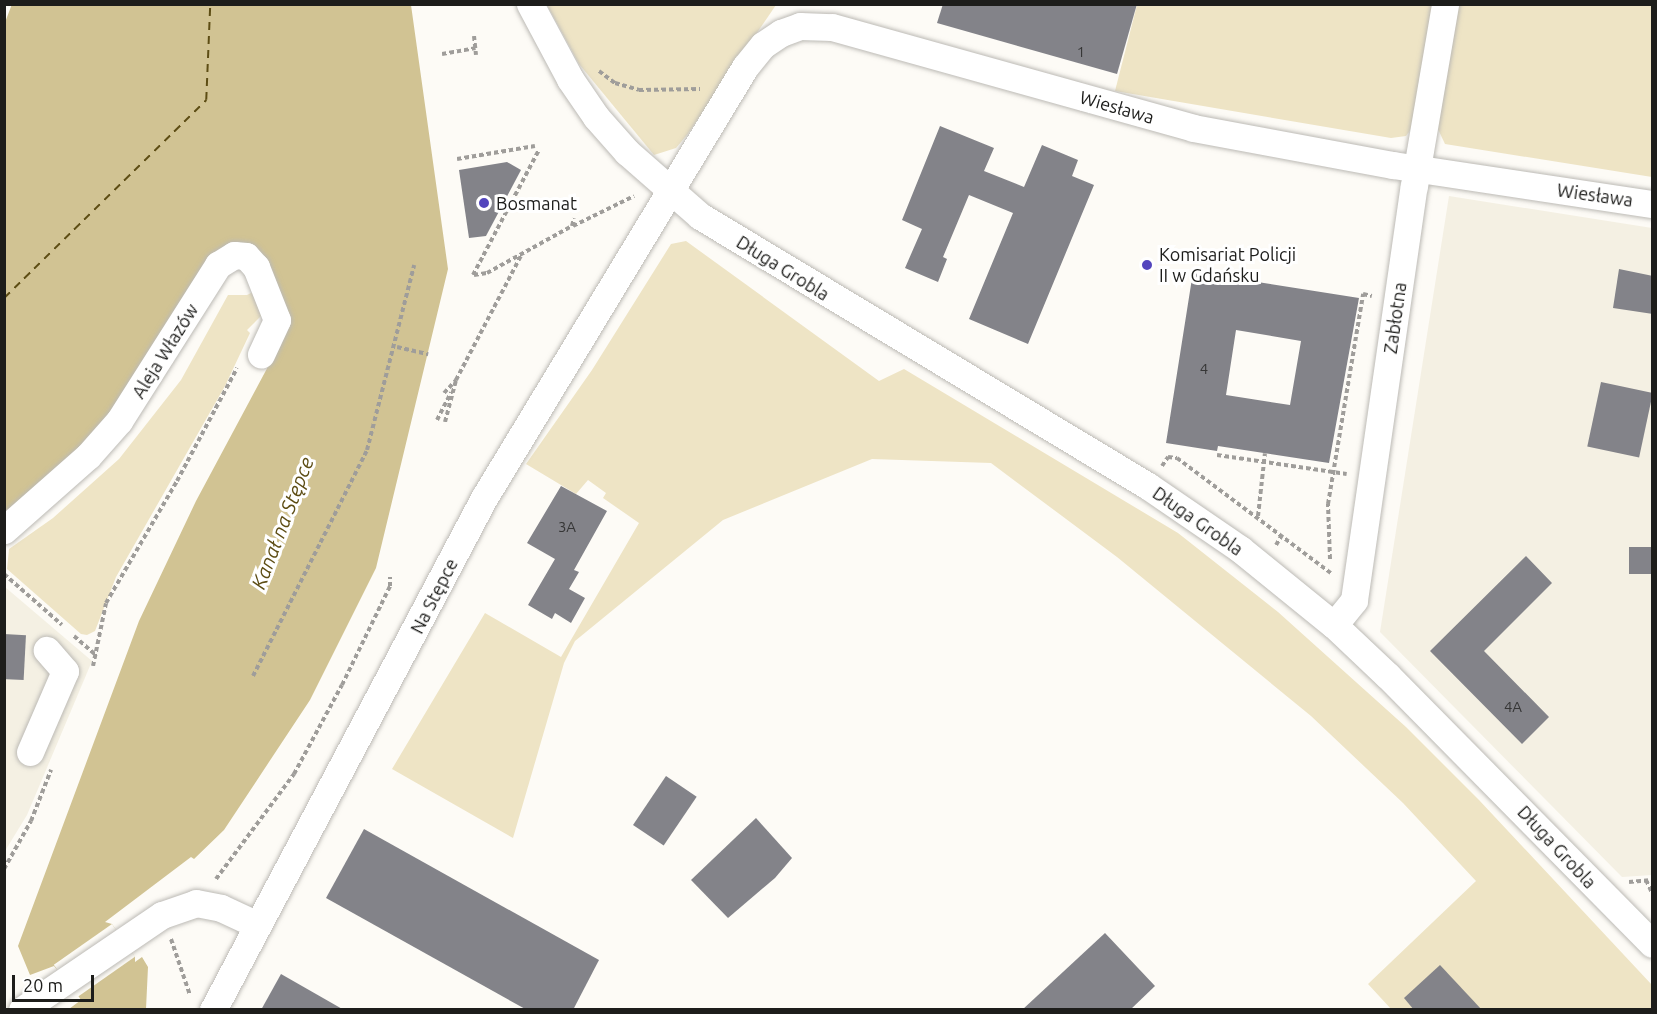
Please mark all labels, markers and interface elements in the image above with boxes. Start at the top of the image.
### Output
house number: 1 [1077,43,1085,61]
street label: Wiesława [1077,86,1157,128]
street label: Wiesława [1556,179,1634,211]
place label: Bosmanat [496,192,577,214]
marker: Bosmanat [477,196,491,210]
street label: Długa Grobla [733,231,833,305]
place label: Komisariat Policji II w Gdańsku [1159,244,1296,286]
marker: Komisariat Policji II w Gdańsku [1140,258,1154,272]
street label: Zabłotna [1379,281,1411,355]
street label: Aleja Włazów [127,300,203,402]
house number: 4 [1200,360,1208,378]
water label: Kanał na Stępce [246,454,318,592]
street label: Długa Grobla [1149,482,1247,560]
house number: 3A [558,518,576,536]
street label: Na Stępce [406,555,462,637]
house number: 4A [1504,698,1522,716]
street label: Długa Grobla [1513,801,1601,893]
scale bar [15,963,98,1001]
text: 20 m [23,975,63,995]

